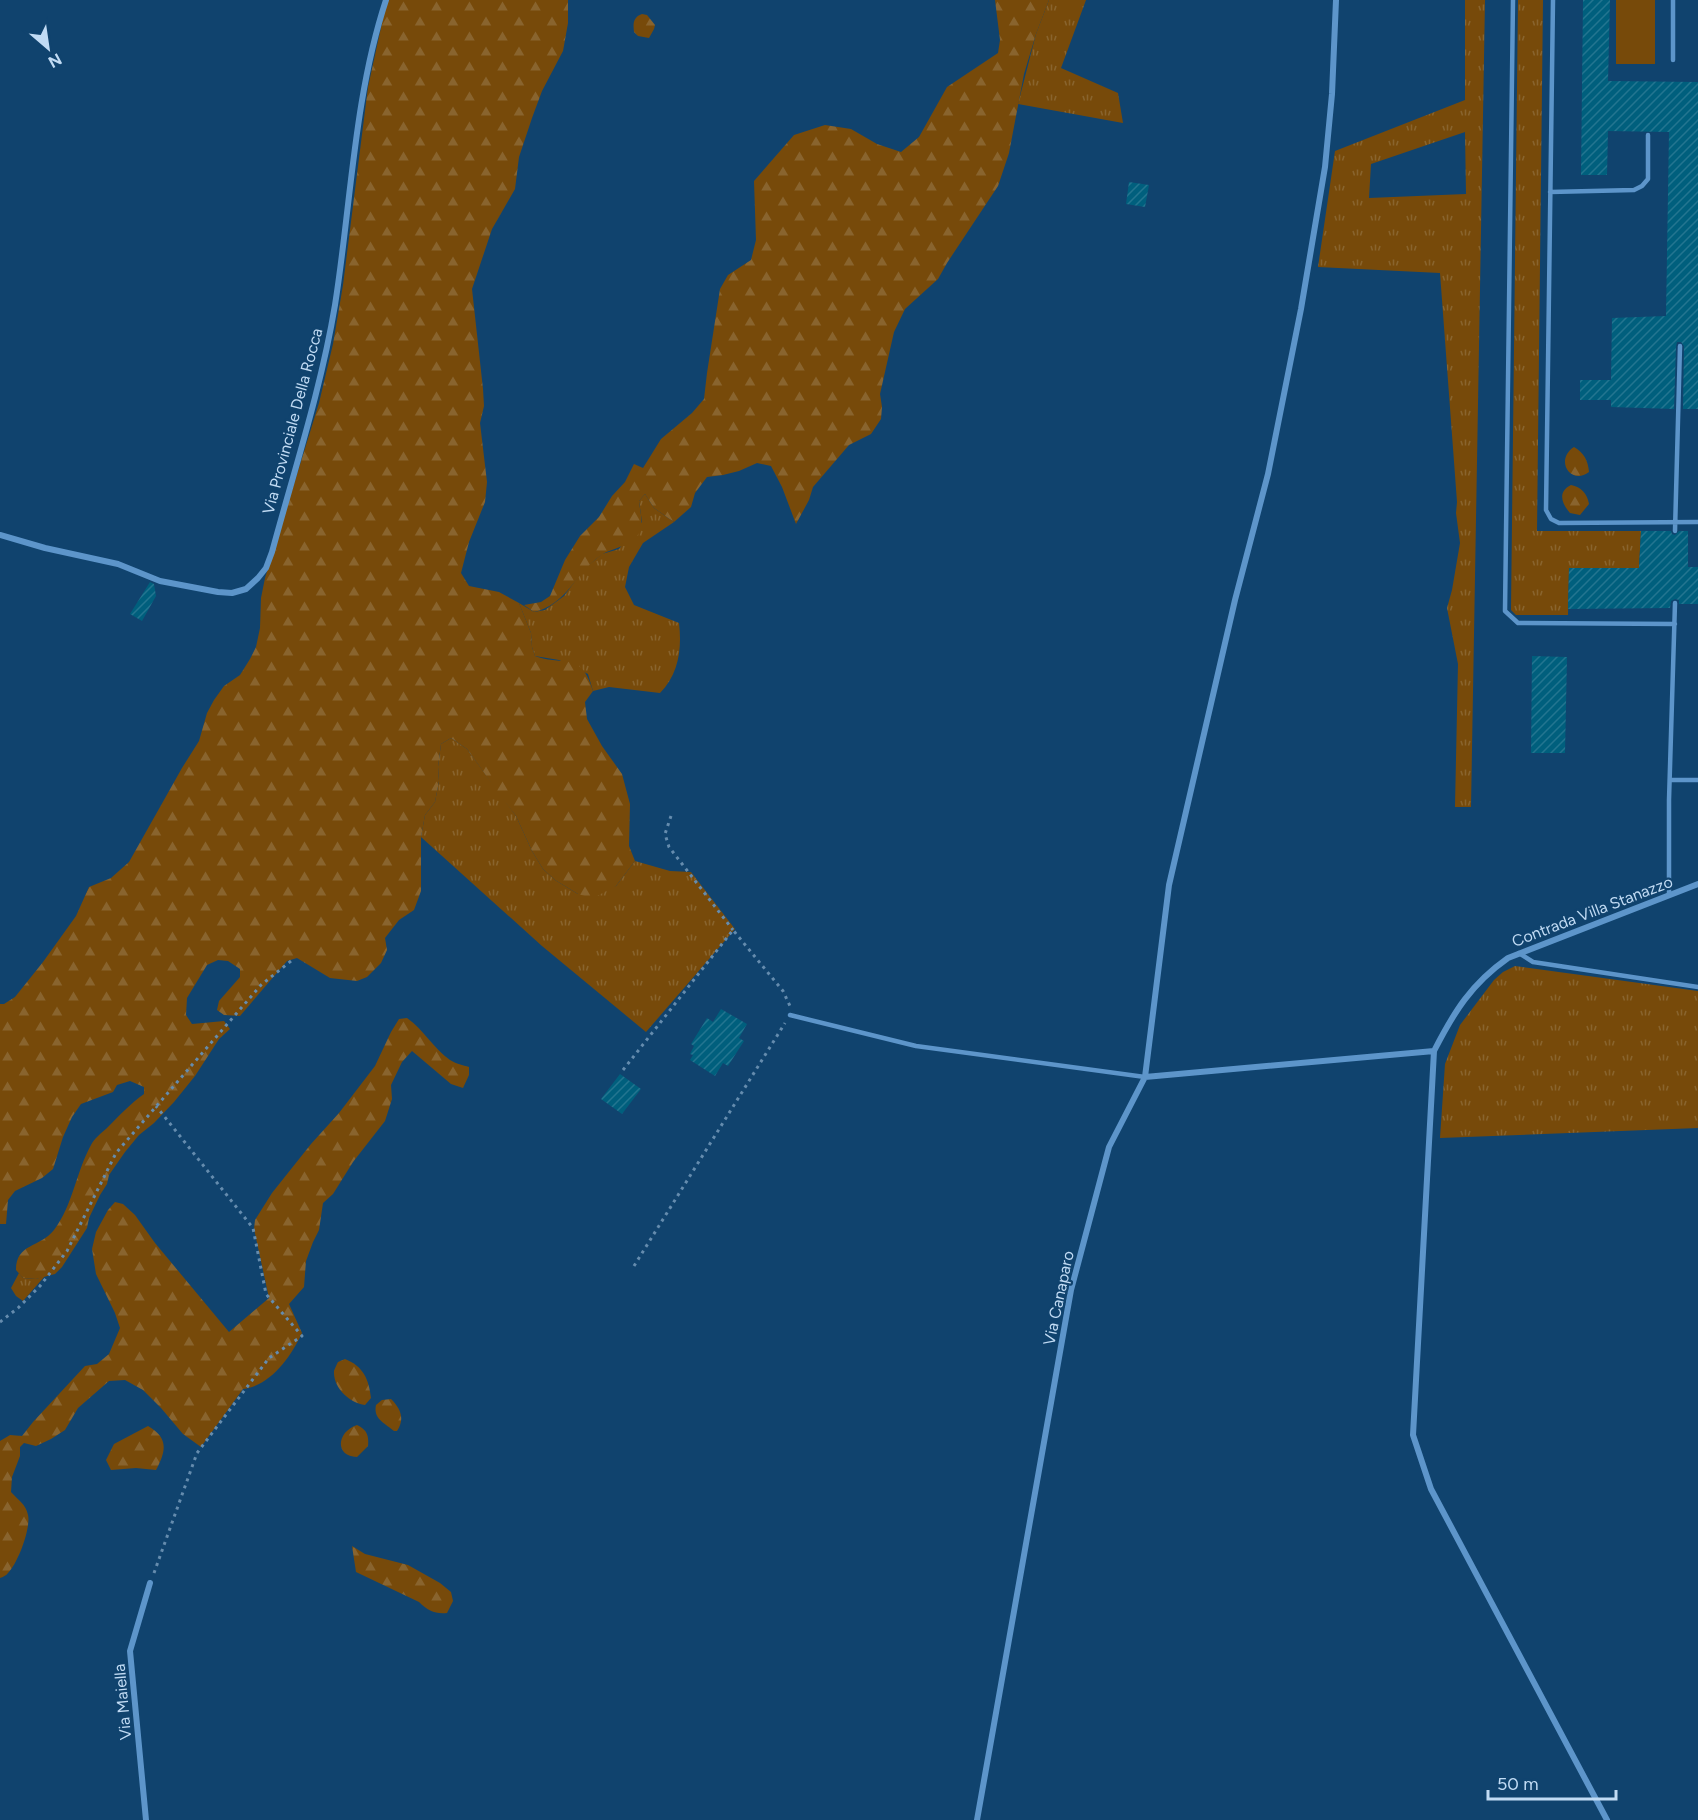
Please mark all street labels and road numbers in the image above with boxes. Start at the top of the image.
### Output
street label: Via Provinciale Della Rocca [258,326,326,516]
street label: Contrada Villa Stanazzo [1509,872,1675,951]
street label: Via Canaparo [1039,1249,1078,1347]
street label: Via Maiella [110,1663,135,1741]

